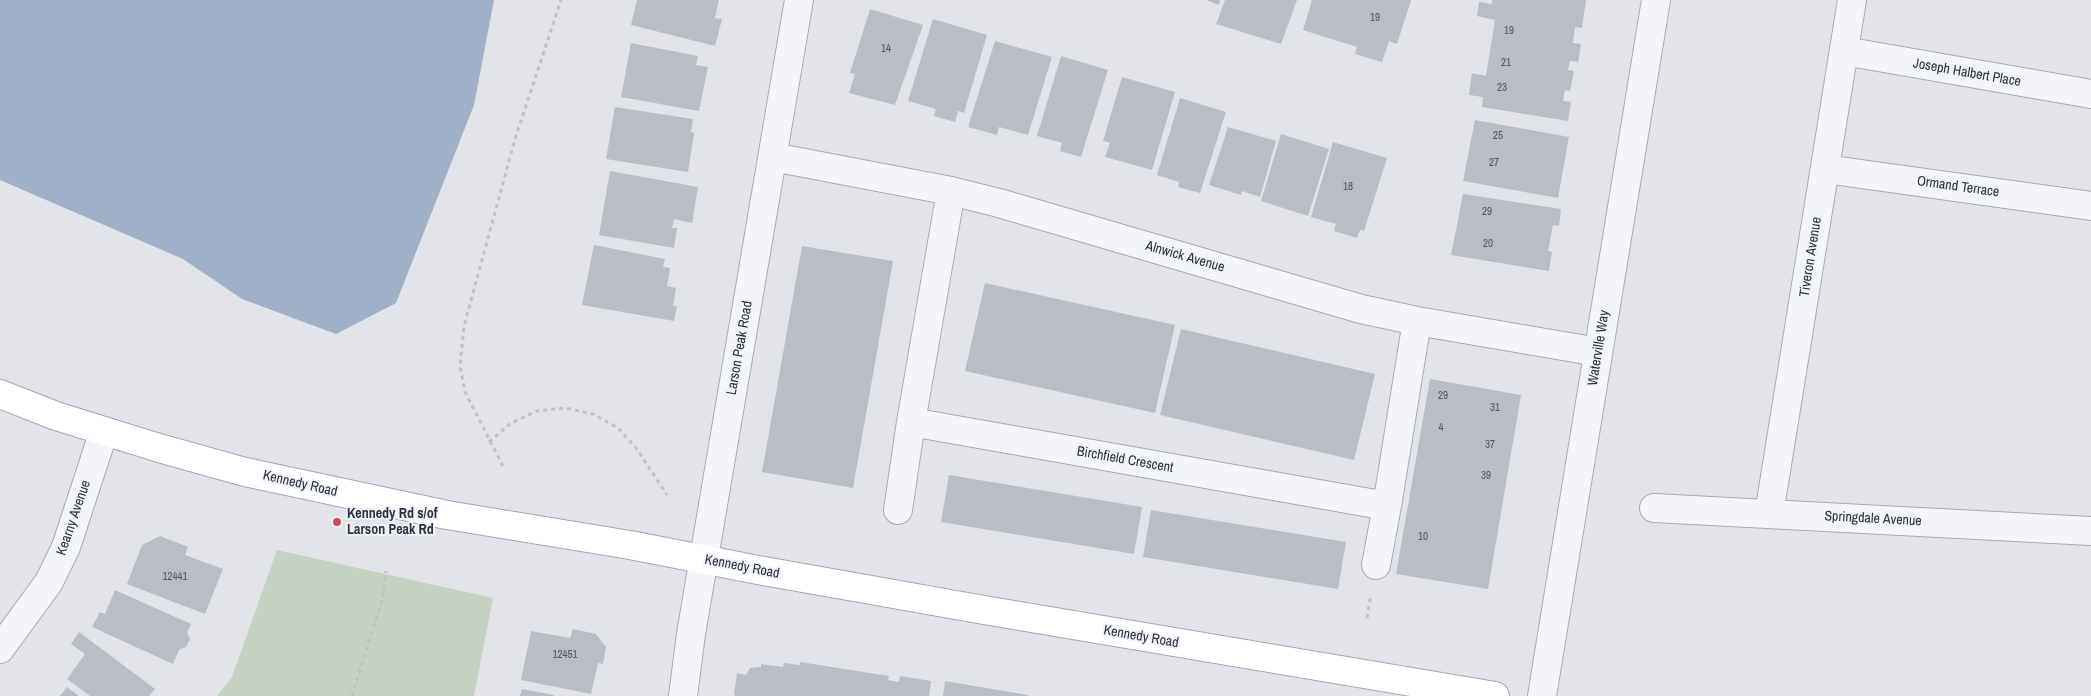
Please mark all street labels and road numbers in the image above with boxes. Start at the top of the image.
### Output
street label: Joseph Halbert Place [1912,55,2022,91]
street label: Ormand Terrace [1916,173,2000,201]
street label: Tiveron Avenue [1796,216,1826,298]
street label: Alnwick Avenue [1144,238,1226,276]
street label: Larson Peak Road [723,300,757,396]
street label: Waterville Way [1585,309,1613,387]
street label: Birchfield Crescent [1075,443,1175,477]
street label: Kennedy Road [261,467,339,501]
street label: Kearny Avenue [53,478,95,558]
street label: Springdale Avenue [1824,508,1922,530]
street label: Kennedy Road [703,552,781,582]
street label: Kennedy Road [1102,622,1180,652]

